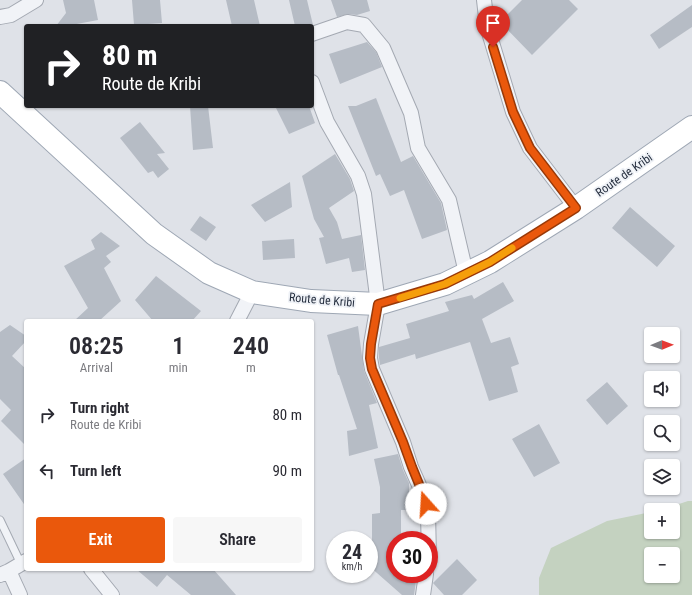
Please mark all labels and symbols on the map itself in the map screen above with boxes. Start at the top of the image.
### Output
pin [476,6,510,47]
street label: Route de Kribi [593,150,655,200]
street label: Route de Kribi [288,290,356,310]
north arrow [644,327,680,363]
position arrow [405,483,447,525]
speed limit sign: 30 [386,531,438,583]

